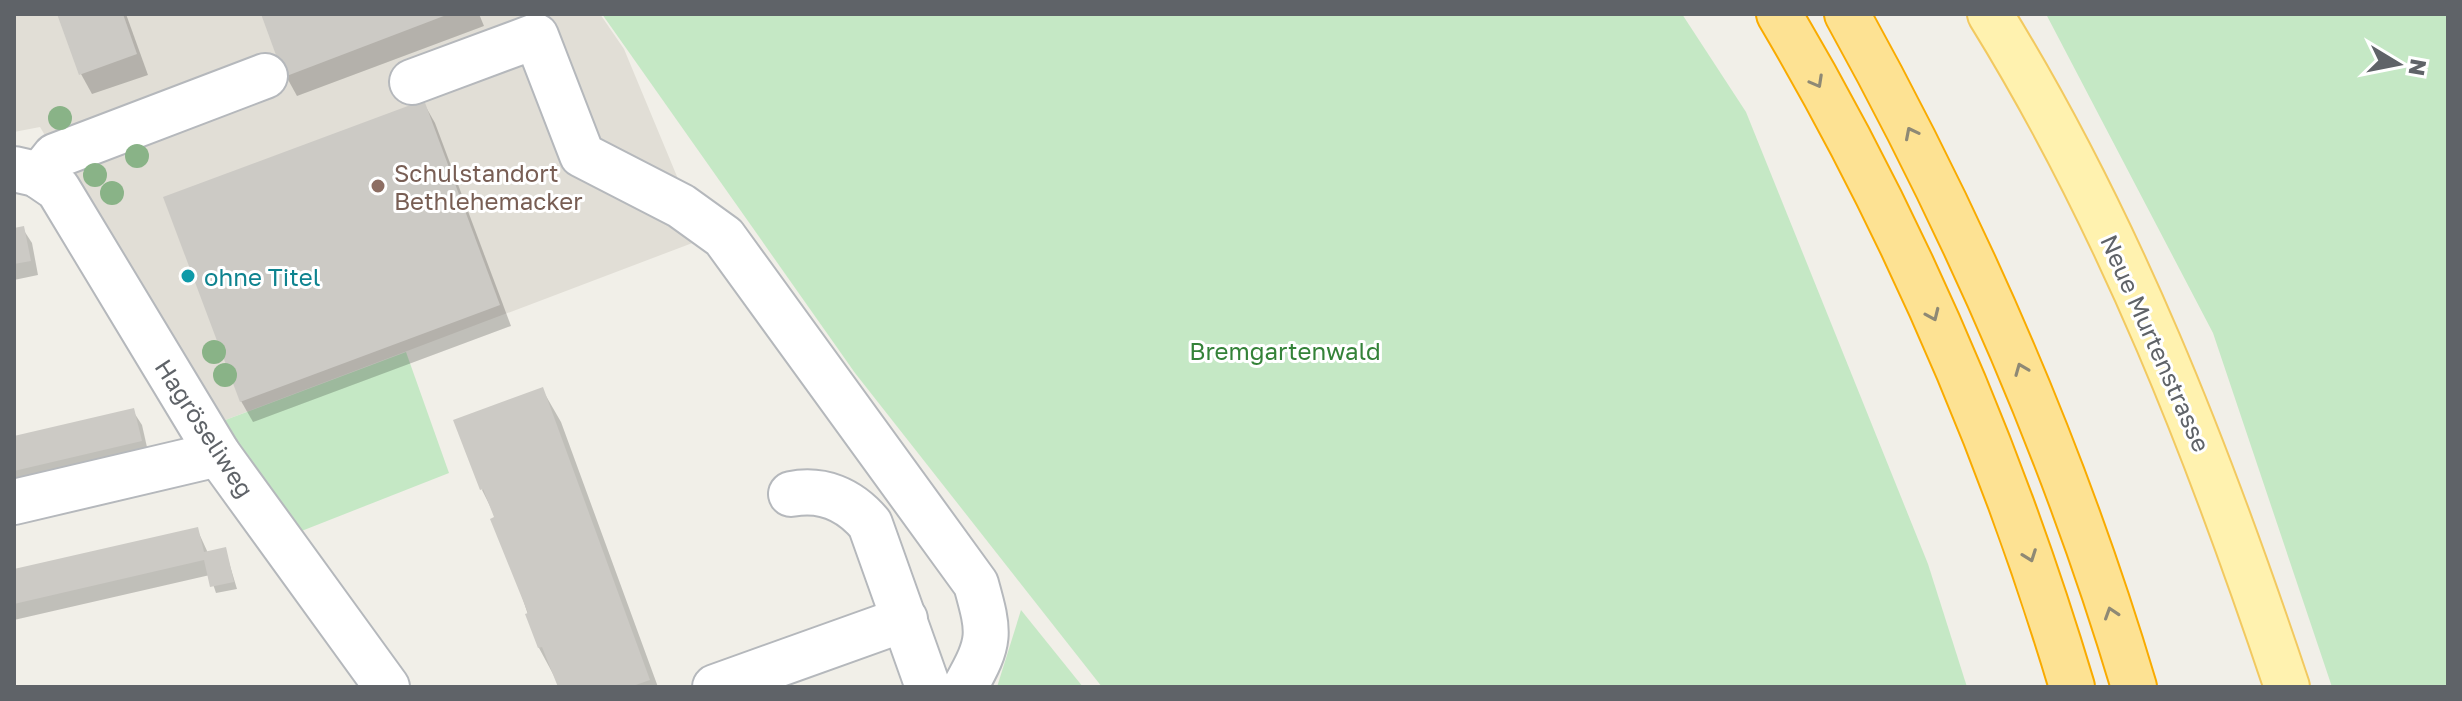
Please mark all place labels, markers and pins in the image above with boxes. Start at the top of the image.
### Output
place label: Schulstandort Bethlehemacker [394,158,583,215]
marker: Schulstandort Bethlehemacker [369,177,387,195]
place label: ohne Titel [204,262,320,291]
marker: ohne Titel [179,267,197,285]

